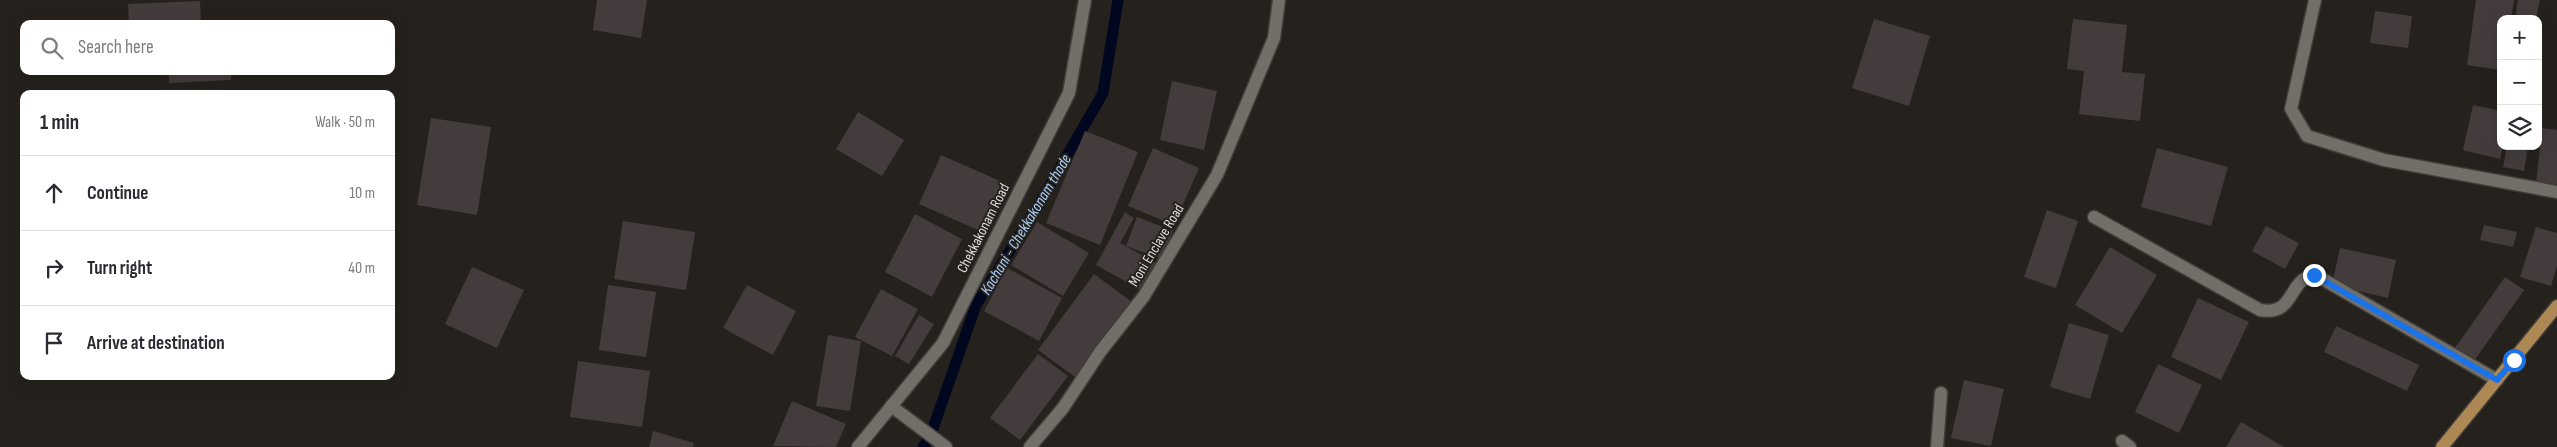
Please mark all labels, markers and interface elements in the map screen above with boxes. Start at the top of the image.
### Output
map controls [2497,15,2542,150]
button: + [2497,15,2542,60]
search box [20,20,395,75]
icon: search [38,34,66,62]
text: Search here [78,36,154,59]
button: − [2497,60,2542,105]
button: layers [2497,105,2542,150]
text: 1 min [40,110,79,135]
text: Walk · 50 m [315,113,375,132]
water label: Kachani - Chekkakonam thode [977,151,1076,298]
icon: ahead [40,179,68,207]
street label: Chekkakonam Road [953,180,1014,276]
text: Continue [87,182,148,205]
text: 10 m [349,184,375,203]
street label: Moni Enclave Road [1124,201,1188,290]
icon: right [40,254,68,282]
text: Turn right [87,257,152,280]
text: 40 m [348,259,375,278]
route end [2303,264,2326,287]
icon: arrive [40,329,68,357]
text: Arrive at destination [87,332,225,355]
route start [2503,349,2526,372]

